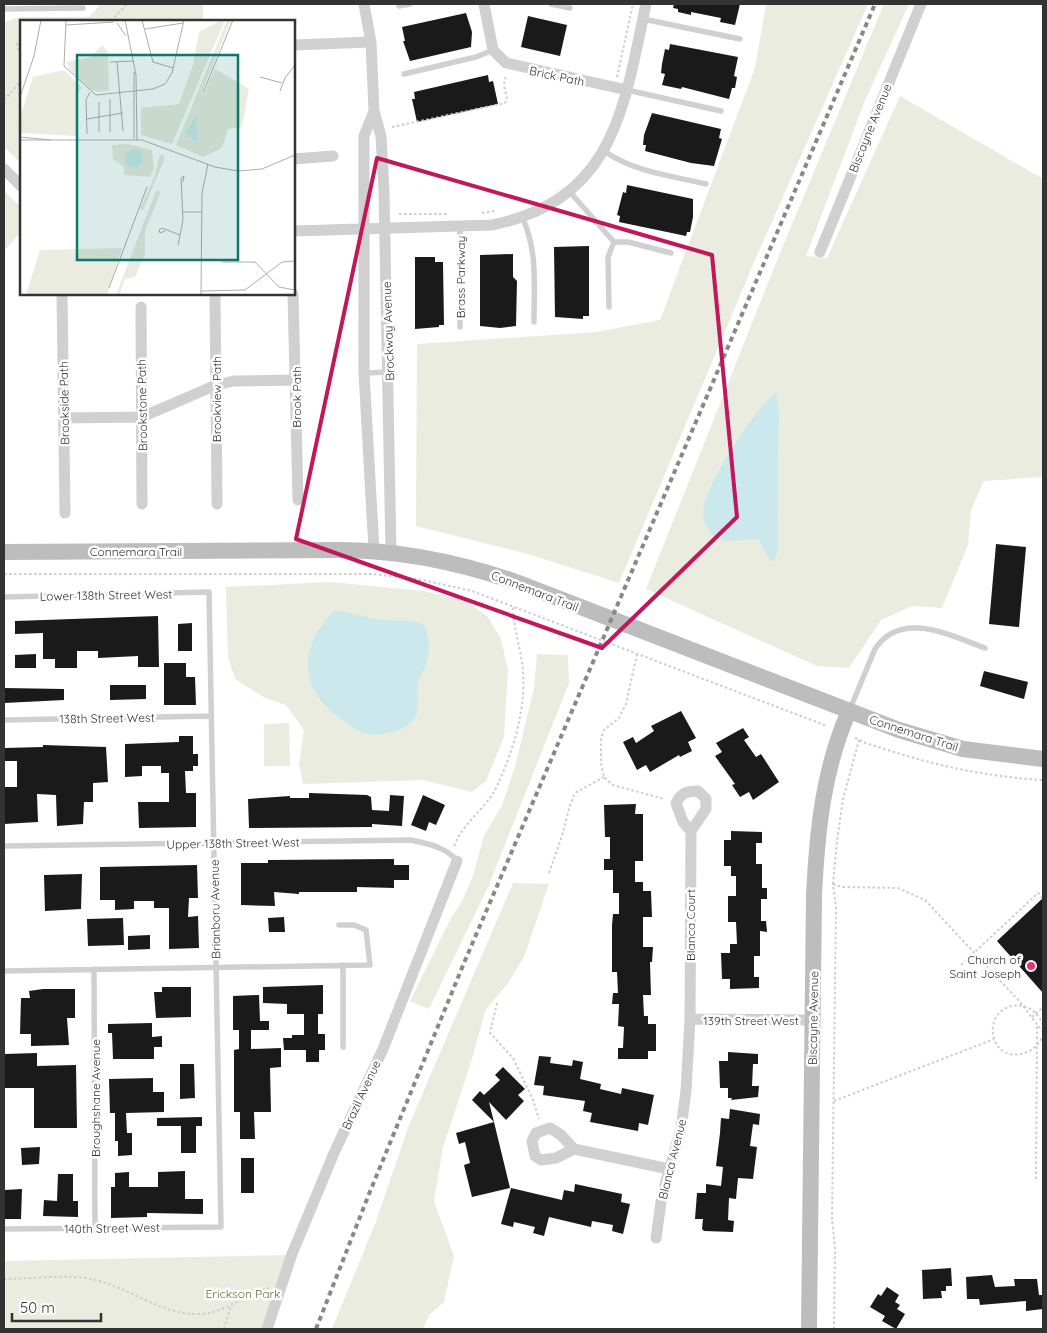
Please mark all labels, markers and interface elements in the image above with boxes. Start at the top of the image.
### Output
inset map [20,20,295,295]
street label: Brick Path [528,63,586,89]
street label: Biscayne Avenue [845,81,895,175]
street label: Brass Parkway [453,236,468,318]
street label: Brockway Avenue [379,281,397,381]
street label: Brookview Path [209,356,224,442]
street label: Brookstone Path [134,359,150,451]
street label: Brookside Path [56,361,72,445]
street label: Brook Path [289,366,304,428]
street label: Connemara Trail [90,544,182,559]
street label: Connemara Trail [489,567,581,615]
street label: Lower 138th Street West [40,586,172,604]
street label: 138th Street West [59,710,155,726]
street label: Connemara Trail [868,712,960,754]
street label: Upper 138th Street West [166,834,300,852]
street label: Brianboru Avenue [207,859,223,959]
street label: Blanca Court [683,889,698,961]
place label: Church of Saint Joseph [950,952,1022,981]
marker: Church of Saint Joseph [1025,960,1037,972]
street label: Biscayne Avenue [805,970,821,1065]
street label: 139th Street West [703,1013,799,1028]
street label: Broughshane Avenue [88,1039,103,1157]
street label: Brazil Avenue [338,1058,384,1132]
street label: Blanca Avenue [655,1117,689,1201]
street label: 140th Street West [64,1220,160,1236]
park label: Erickson Park [205,1286,281,1301]
scale bar [12,1290,101,1322]
text: 50 m [20,1298,55,1317]

